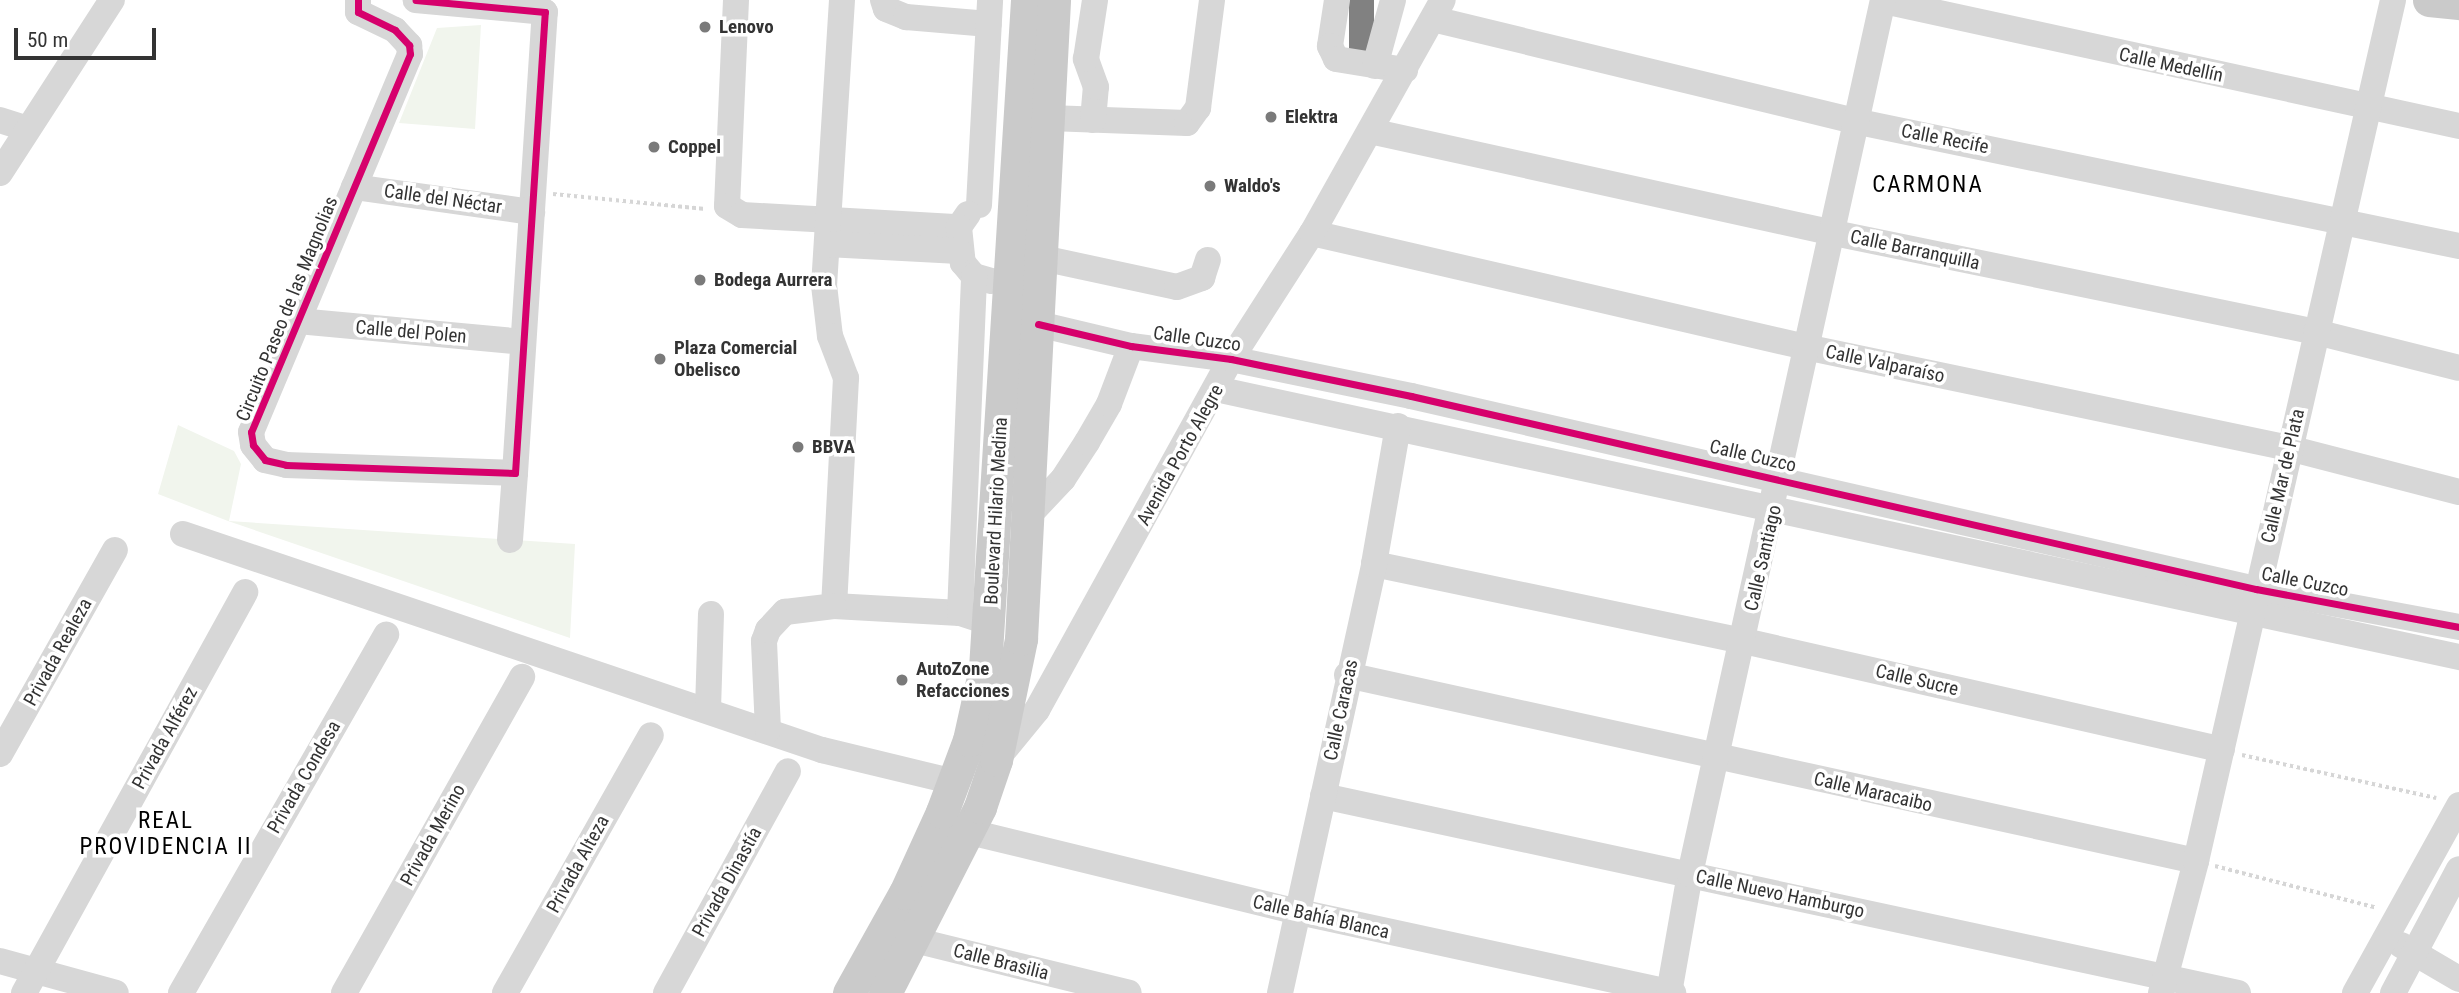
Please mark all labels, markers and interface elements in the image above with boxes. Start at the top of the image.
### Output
scale bar [18,14,159,58]
place label: Lenovo [719,16,774,38]
marker: Lenovo [697,19,713,35]
text: 50 m [27,28,68,52]
street label: Calle Medellín [2117,43,2225,87]
place label: Elektra [1285,106,1338,128]
marker: Elektra [1263,109,1279,125]
street label: Calle Recife [1899,119,1991,159]
place label: Coppel [668,136,721,158]
marker: Coppel [646,139,662,155]
district label: CARMONA [1873,171,1983,199]
place label: Waldo's [1224,175,1281,197]
marker: Waldo's [1202,178,1218,194]
street label: Calle del Néctar [383,179,503,219]
street label: Circuito Paseo de las Magnolias [231,193,343,425]
street label: Calle Barranquilla [1848,225,1982,275]
place label: Bodega Aurrera [714,269,833,291]
marker: Bodega Aurrera [692,272,708,288]
street label: Calle del Polen [355,316,467,348]
street label: Calle Cuzco [1152,322,1242,356]
place label: Plaza Comercial Obelisco [674,337,797,381]
street label: Calle Valparaíso [1823,340,1947,388]
marker: Plaza Comercial Obelisco [652,351,668,367]
street label: Avenida Porto Alegre [1132,381,1228,529]
street label: Calle Mar de Plata [2256,407,2310,545]
street label: Boulevard Hilario Medina [980,417,1012,605]
street label: Calle Cuzco [1707,435,1799,477]
place label: BBVA [812,436,855,458]
marker: BBVA [790,439,806,455]
street label: Calle Santiago [1740,503,1786,613]
street label: Calle Cuzco [2259,562,2351,602]
street label: Privada Realeza [19,594,97,710]
street label: Calle Caracas [1319,657,1363,763]
place label: AutoZone Refacciones [916,658,1010,702]
street label: Calle Sucre [1873,659,1961,701]
marker: AutoZone Refacciones [894,672,910,688]
street label: Privada Alférez [128,683,202,793]
street label: Privada Condesa [263,717,345,837]
street label: Calle Maracaibo [1811,767,1935,817]
street label: Privada Merino [396,780,470,890]
district label: REAL PROVIDENCIA II [81,807,251,861]
street label: Privada Alteza [542,811,614,917]
street label: Privada Dinastía [687,823,767,941]
street label: Calle Nuevo Hamburgo [1694,865,1866,923]
street label: Calle Bahía Blanca [1251,890,1391,944]
street label: Calle Brasilia [951,939,1051,985]

